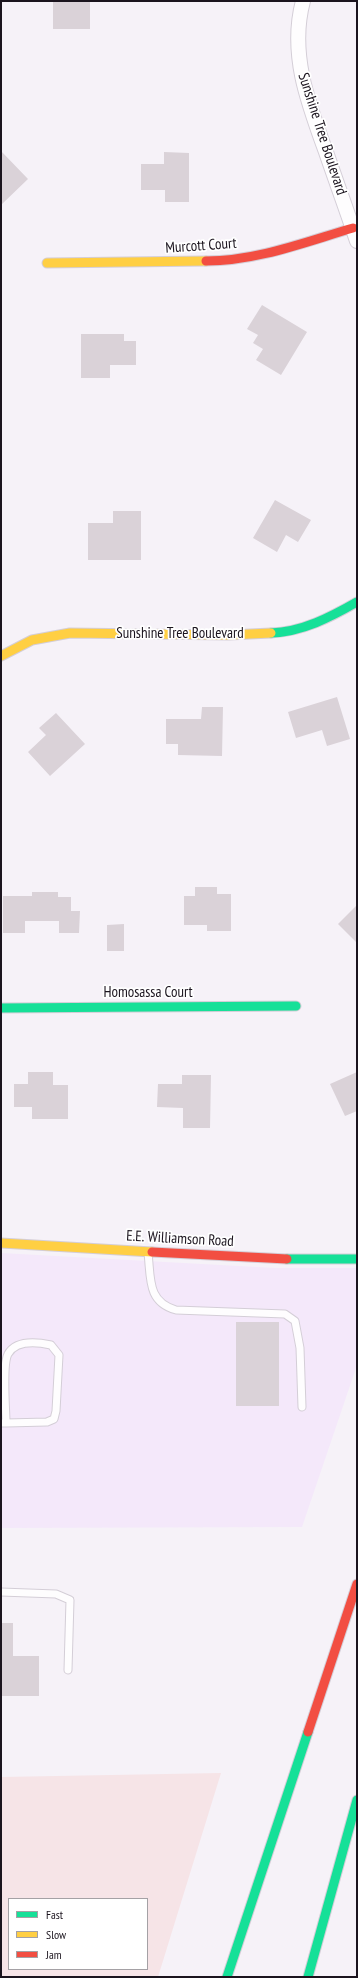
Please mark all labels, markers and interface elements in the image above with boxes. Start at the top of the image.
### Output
street label: Sunshine Tree Boulevard [294,71,350,197]
street label: Murcott Court [165,235,237,257]
street label: Sunshine Tree Boulevard [116,625,244,643]
street label: Homosassa Court [103,984,193,1002]
street label: E.E. Williamson Road [126,1227,234,1251]
legend [8,1898,148,1970]
text: Fast [46,1907,63,1922]
text: Slow [46,1927,66,1942]
text: Jam [46,1947,62,1962]

